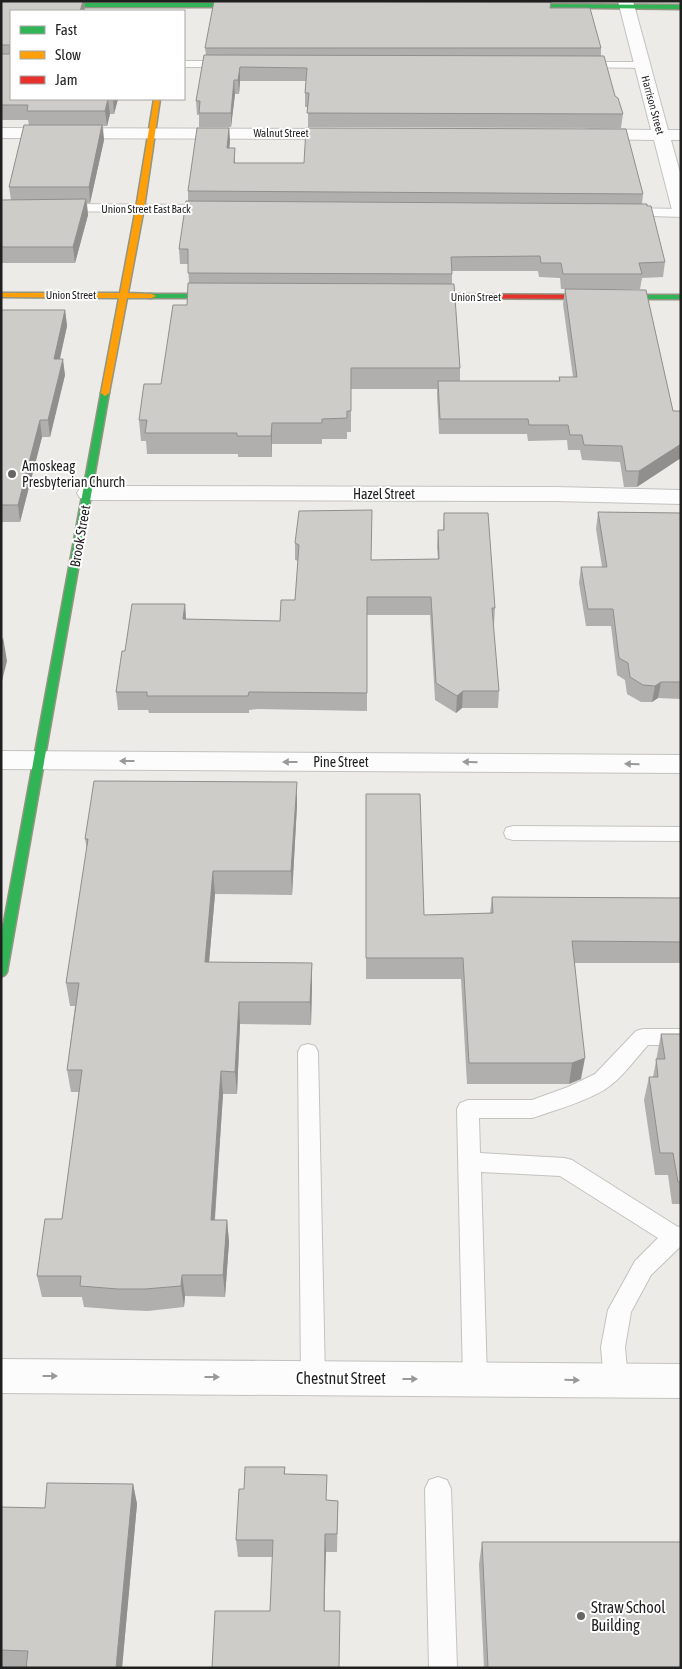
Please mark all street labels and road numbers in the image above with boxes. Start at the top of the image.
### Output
street label: Harrison Street [639,74,667,136]
street label: Walnut Street [253,127,309,139]
street label: Union Street East Back [101,203,191,215]
street label: Union Street [46,289,96,301]
street label: Union Street [451,291,501,303]
street label: Hazel Street [353,486,415,502]
street label: Brook Street [67,504,93,568]
street label: Pine Street [313,754,369,770]
street label: Chestnut Street [296,1369,386,1387]

